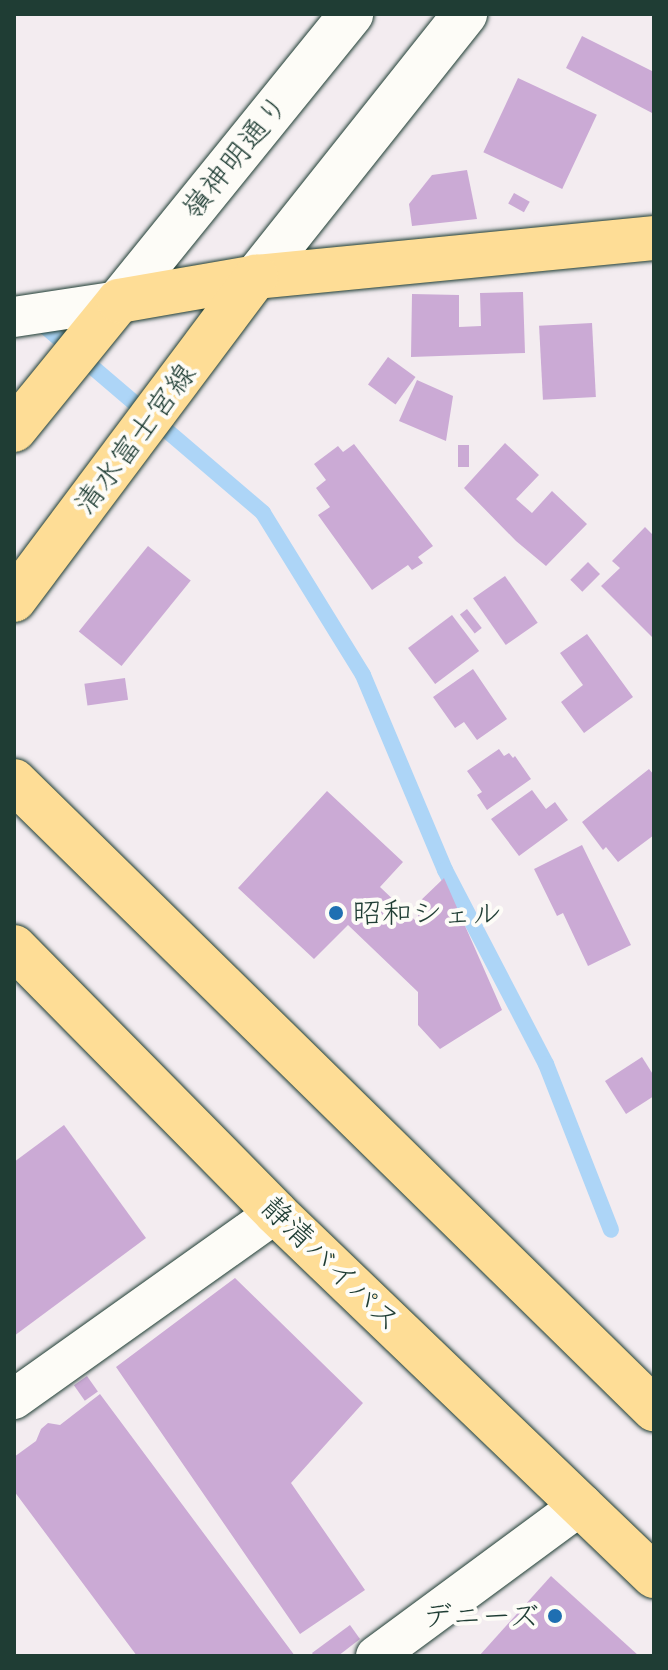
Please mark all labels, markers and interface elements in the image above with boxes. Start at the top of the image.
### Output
street label: 嶺神明通り [174,87,296,227]
street label: 清水富士宮線 [66,356,204,522]
place label: 昭和シェル [352,895,502,931]
marker: 昭和シェル [327,904,345,922]
street label: 静清バイパス [254,1189,408,1339]
place label: デニーズ [420,1598,539,1634]
marker: デニーズ [546,1607,564,1625]

